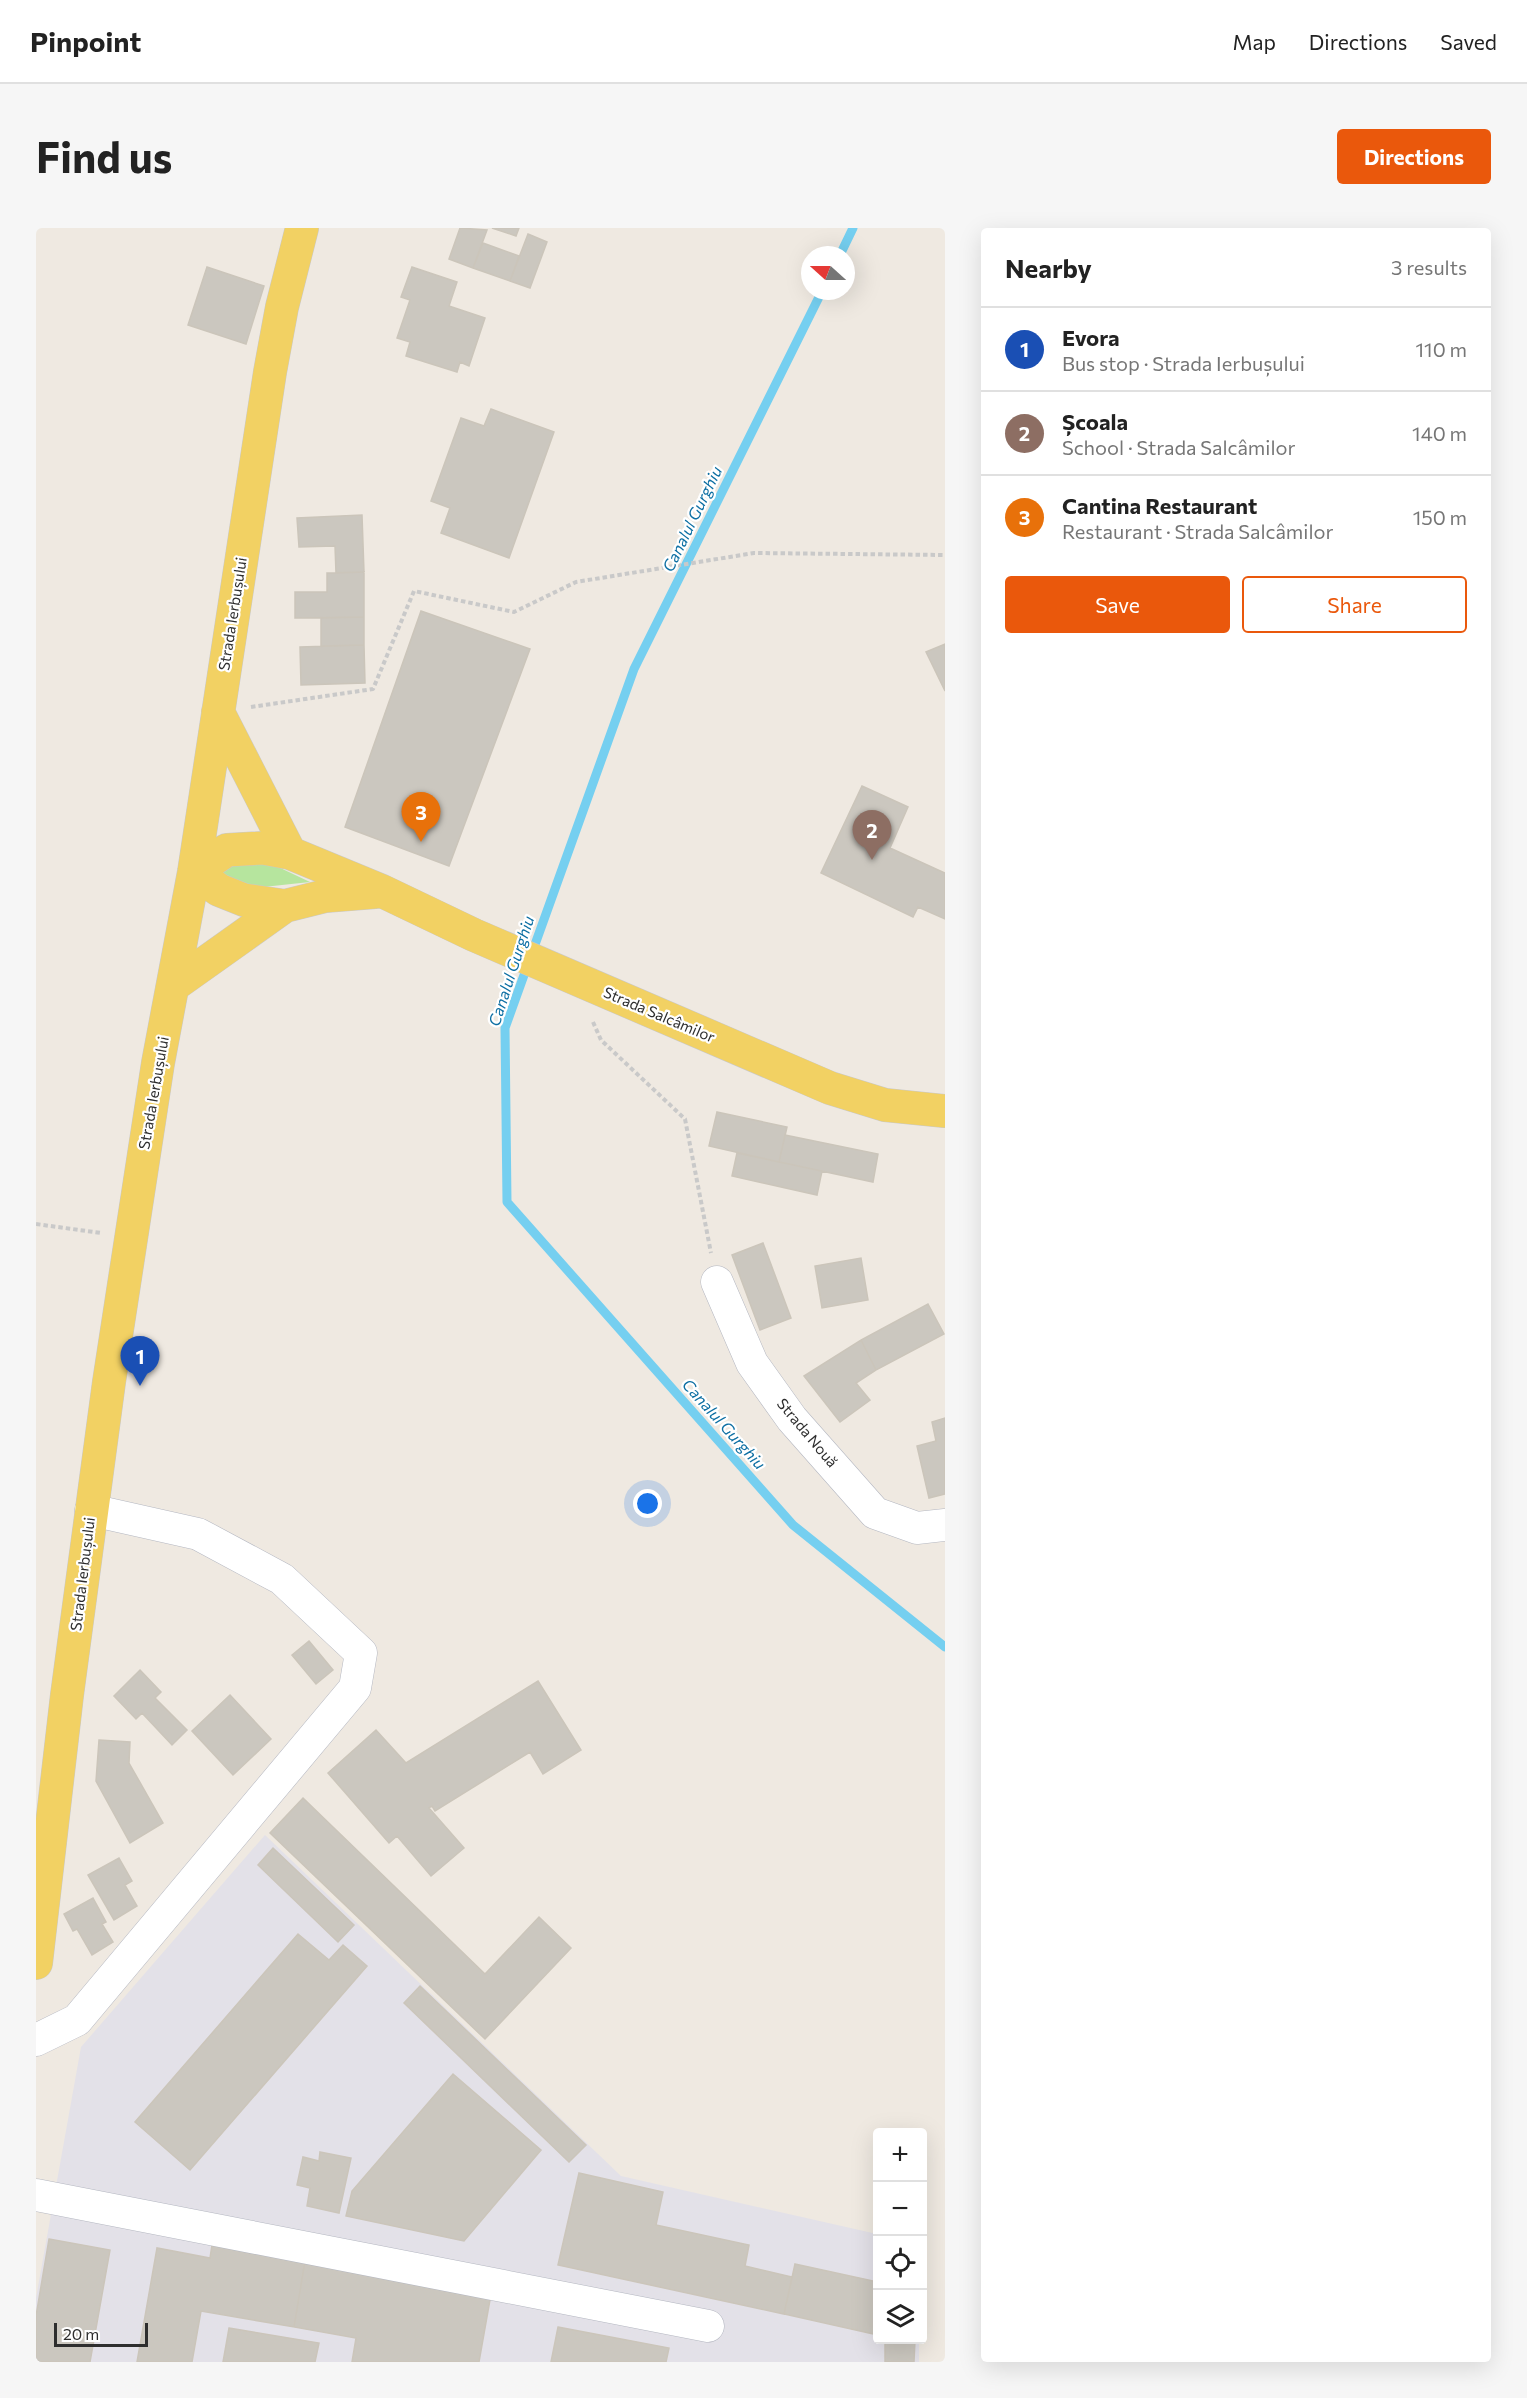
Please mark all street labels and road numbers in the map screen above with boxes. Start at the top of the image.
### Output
street label: Strada Ierbușului [214,556,252,672]
street label: Strada Salcâmilor [601,983,718,1046]
street label: Strada Ierbușului [134,1035,174,1151]
street label: Strada Nouă [774,1394,842,1470]
street label: Strada Ierbușului [66,1516,100,1632]

